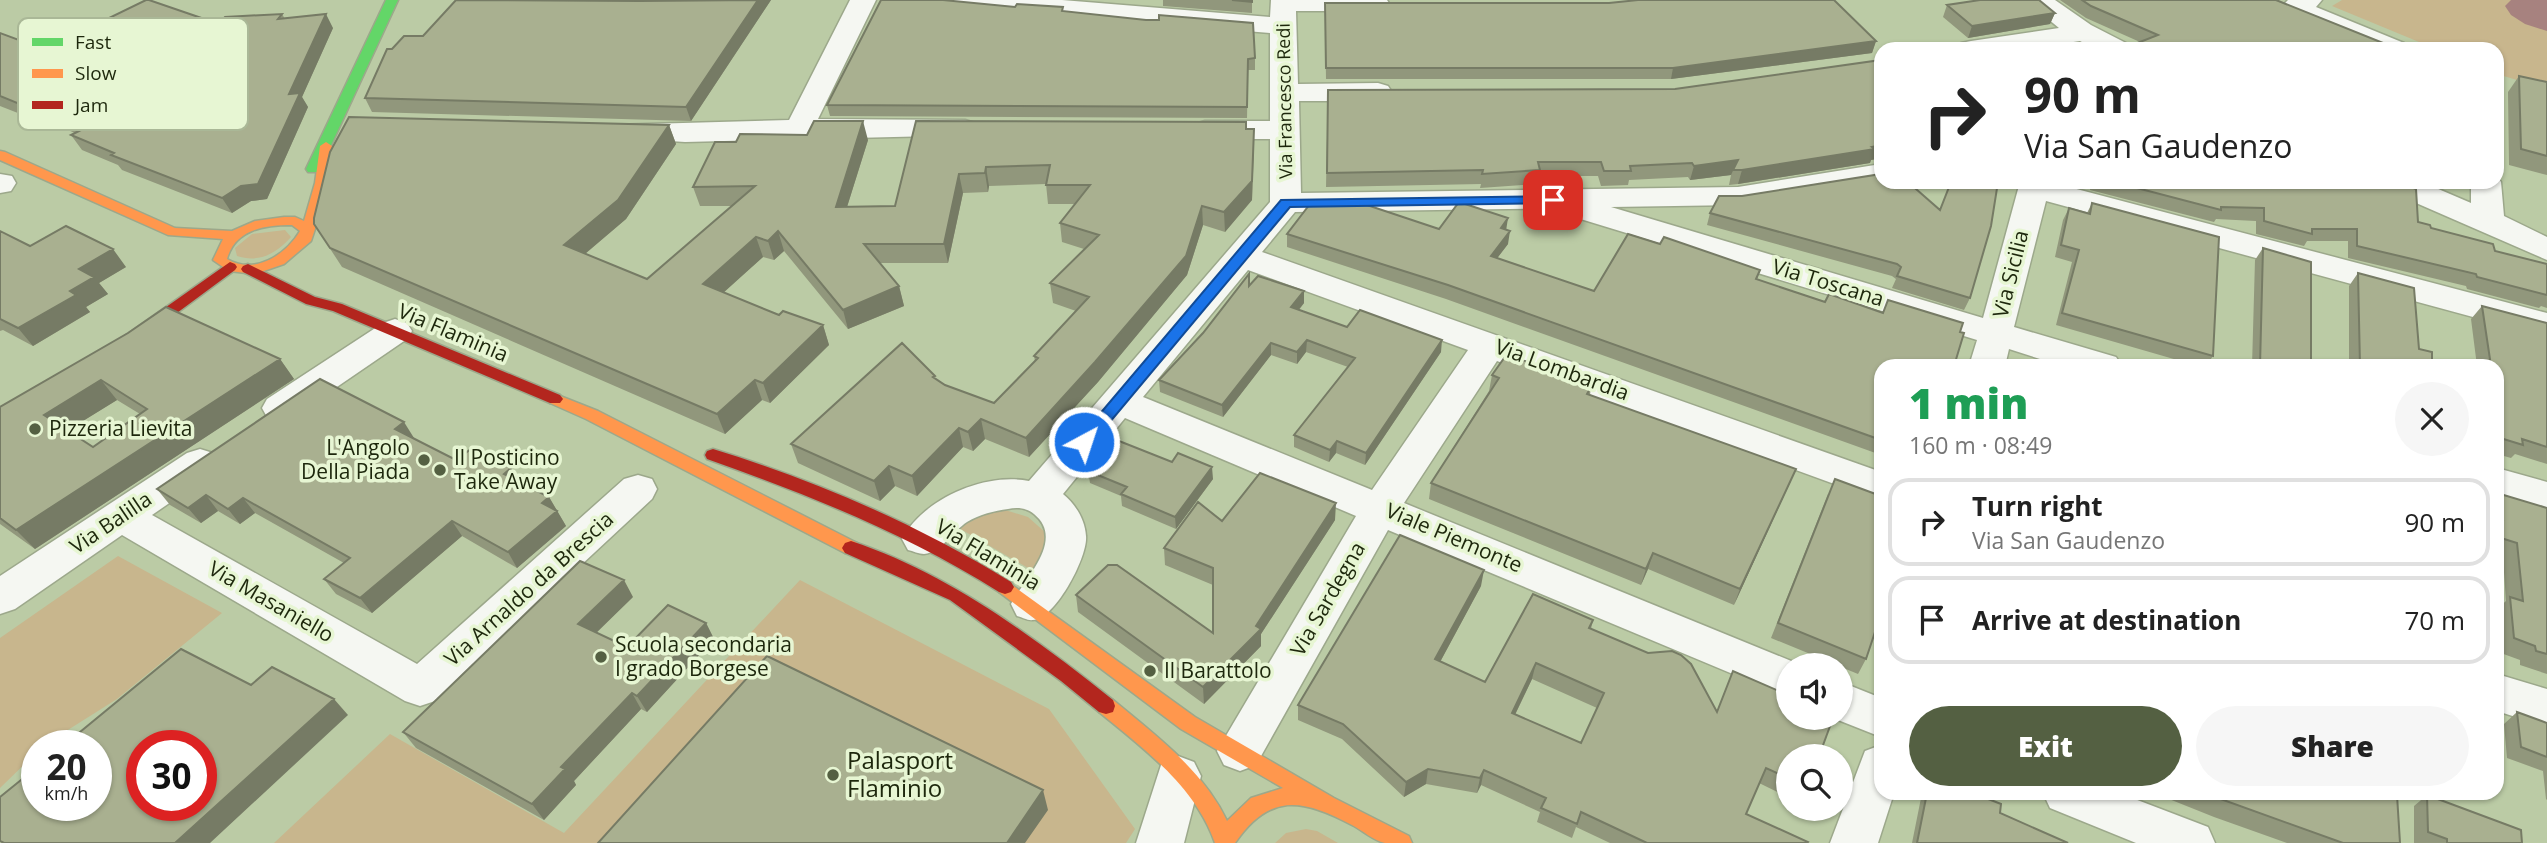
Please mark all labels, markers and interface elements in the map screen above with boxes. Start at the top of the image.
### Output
legend [18,18,248,130]
street label: Via Francesco Redi [1271,23,1297,179]
text: Fast [75,29,111,55]
text: Slow [75,60,117,86]
text: 90 m [2024,61,2141,127]
icon: right [1909,70,2000,161]
text: Jam [73,92,108,118]
text: Via San Gaudenzo [2024,124,2293,167]
pin [1523,170,1583,230]
icon: arrive [1534,181,1572,219]
street label: Via Sicilia [1986,227,2034,321]
street label: Via Toscana [1769,252,1888,312]
street label: Via Flaminia [394,296,513,368]
street label: Via Lombardia [1491,332,1633,406]
text: 1 min [1909,374,2028,431]
button: close [2395,382,2469,456]
position arrow [1047,405,1121,479]
place label: Pizzeria Lievita [49,414,192,442]
marker: Pizzeria Lievita [27,421,43,437]
text: 160 m · 08:49 [1909,429,2052,461]
place label: L'Angolo Della Piada [301,433,410,485]
place label: Il Posticino Take Away [454,443,560,495]
marker: L'Angolo Della Piada [416,452,432,468]
marker: Il Posticino Take Away [432,462,448,478]
street label: Via Balilla [64,485,157,560]
text: Turn right [1972,488,2103,524]
street label: Viale Piemonte [1382,496,1527,578]
icon: right [1913,503,1951,541]
text: 90 m [2404,504,2465,540]
street label: Via Arnaldo da Brescia [438,505,619,672]
street label: Via Flaminia [931,512,1046,596]
text: Via San Gaudenzo [1972,524,2165,556]
street label: Via Sardegna [1283,536,1371,661]
street label: Via Masaniello [204,554,339,648]
icon: arrive [1913,601,1951,639]
text: Arrive at destination [1972,602,2241,638]
text: 70 m [2404,602,2465,638]
place label: Scuola secondaria I grado Borgese [615,630,792,682]
marker: Scuola secondaria I grado Borgese [593,649,609,665]
map controls [1776,653,1853,821]
button: sound [1776,653,1853,730]
place label: Il Barattolo [1164,656,1272,684]
marker: Il Barattolo [1142,663,1158,679]
button: Exit [1909,706,2182,786]
button: Share [2196,706,2469,786]
speed limit sign: 30 [126,730,217,821]
text: 20 [46,743,87,790]
place label: Palasport Flaminio [847,743,953,804]
button: search [1776,744,1853,821]
marker: Palasport Flaminio [825,767,841,783]
text: km/h [45,781,88,805]

